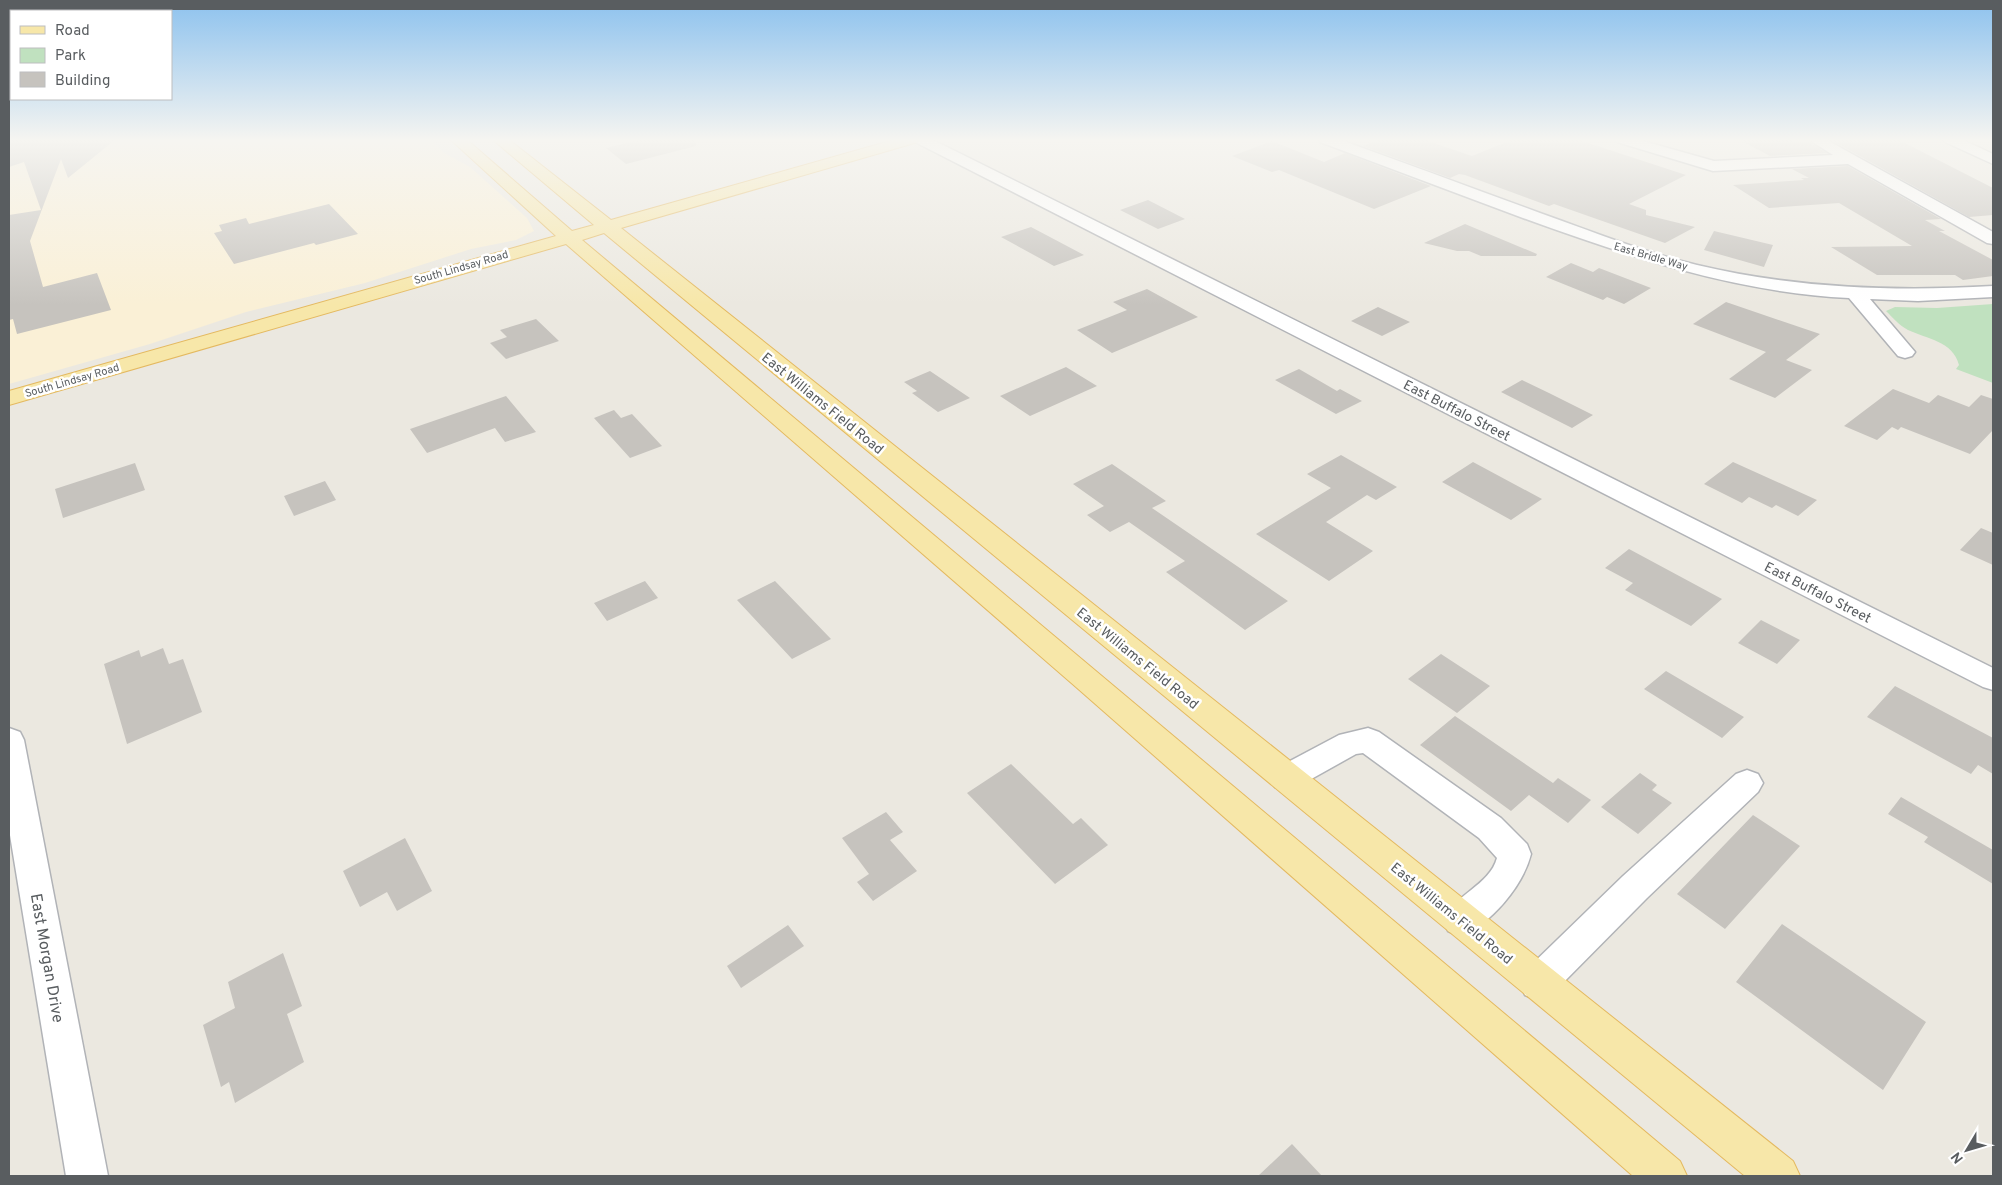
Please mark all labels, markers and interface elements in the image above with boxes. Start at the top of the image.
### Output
legend [10,10,172,100]
text: Road [55,22,90,41]
text: Park [55,47,86,66]
text: Building [55,72,110,91]
street label: East Bridle Way [1612,240,1689,274]
street label: South Lindsay Road [412,248,510,288]
street label: East Williams Field Road [758,350,886,459]
street label: South Lindsay Road [23,361,121,401]
street label: East Buffalo Street [1400,377,1513,446]
street label: East Buffalo Street [1761,559,1874,628]
street label: East Williams Field Road [1073,605,1201,714]
street label: East Williams Field Road [1387,860,1515,969]
street label: East Morgan Drive [25,892,67,1025]
north arrow [1942,1125,1992,1175]
text: N [1948,1148,1968,1166]

